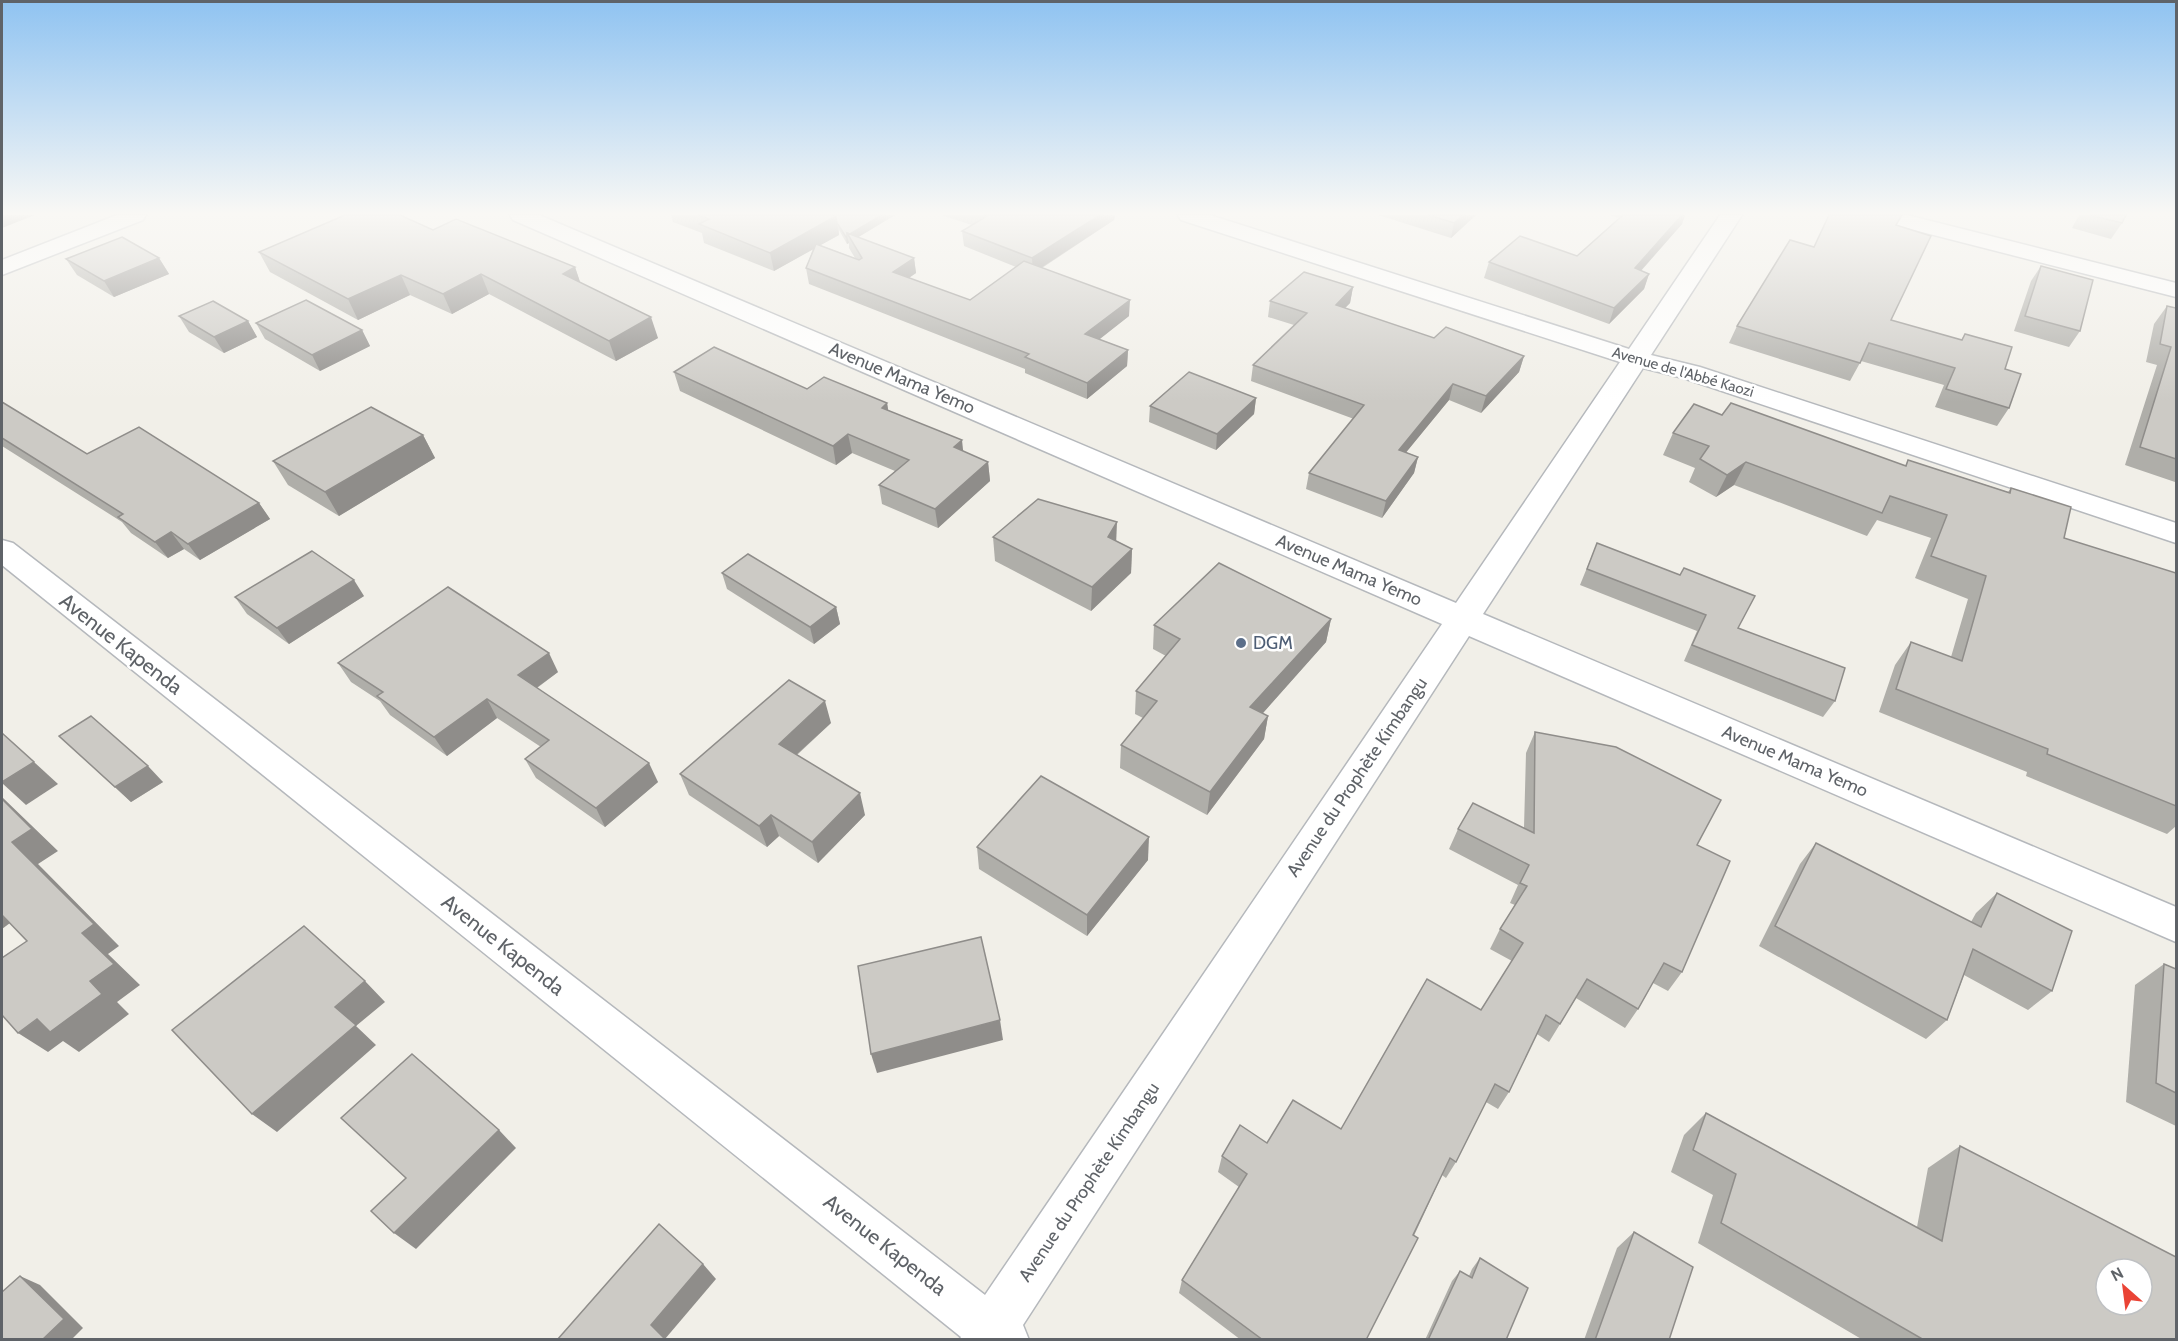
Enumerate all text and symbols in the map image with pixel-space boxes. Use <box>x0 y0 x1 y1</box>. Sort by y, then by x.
street label: Avenue Mama Yemo <box>826 337 978 419</box>
street label: Avenue de l'Abbé Kaozi <box>1610 343 1756 401</box>
street label: Avenue Mama Yemo <box>1273 529 1425 611</box>
street label: Avenue Kapenda <box>55 588 188 699</box>
place label: DGM <box>1253 632 1293 654</box>
marker: DGM <box>1234 636 1248 650</box>
street label: Avenue du Prophète Kimbangu <box>1282 673 1432 881</box>
street label: Avenue Mama Yemo <box>1719 720 1871 802</box>
street label: Avenue Kapenda <box>437 889 570 1000</box>
street label: Avenue du Prophète Kimbangu <box>1014 1078 1164 1286</box>
street label: Avenue Kapenda <box>819 1189 952 1300</box>
north arrow <box>2094 1257 2154 1317</box>
text: N <box>2108 1263 2127 1285</box>

